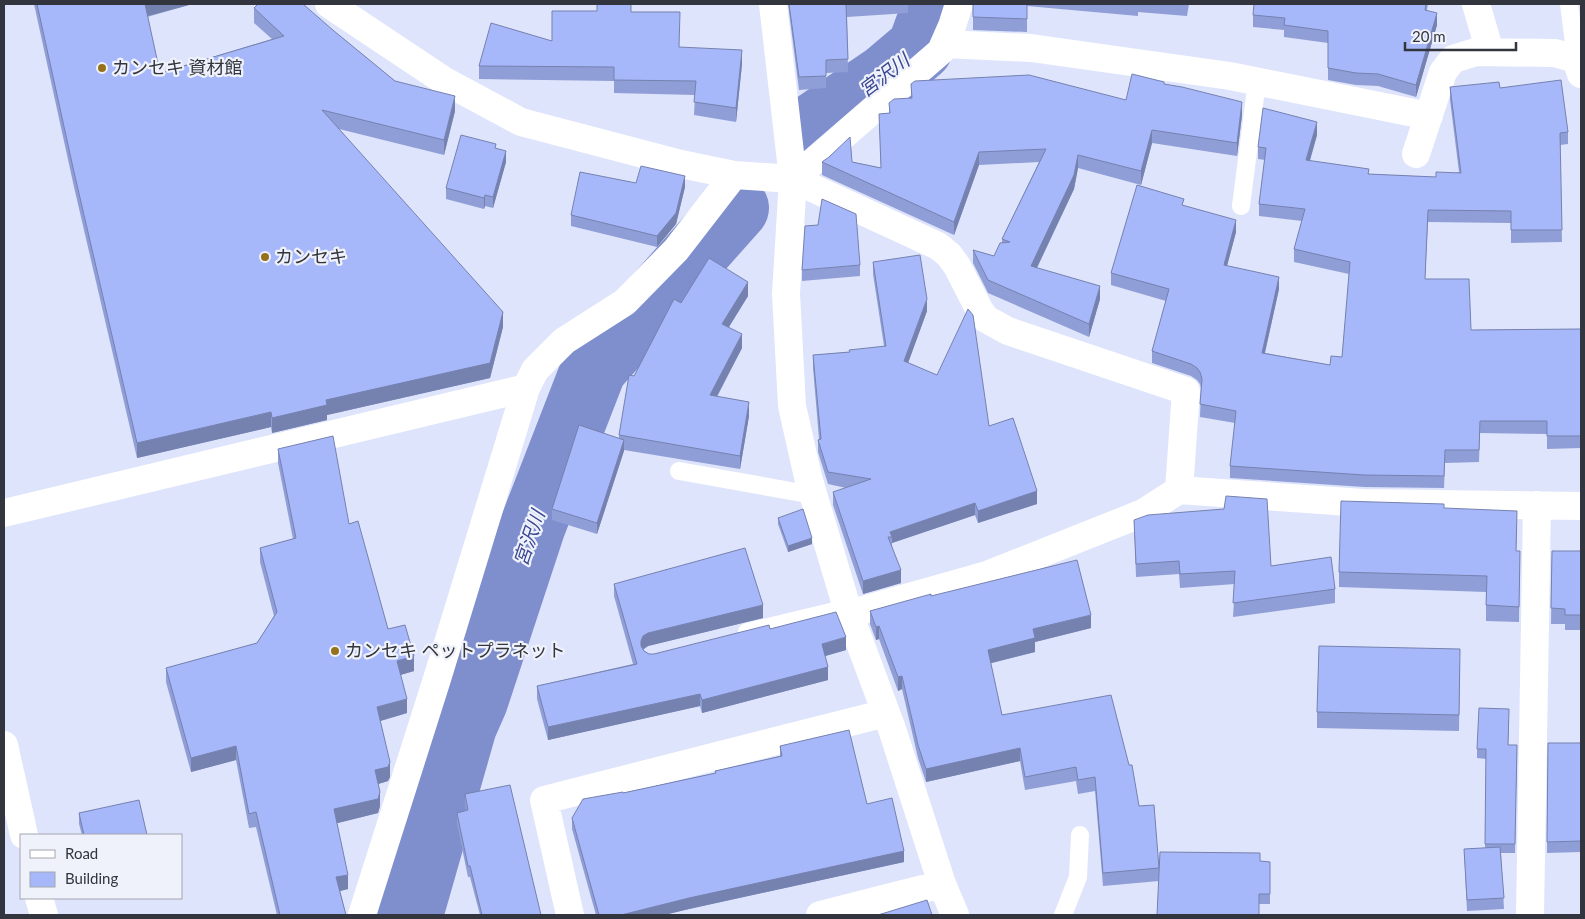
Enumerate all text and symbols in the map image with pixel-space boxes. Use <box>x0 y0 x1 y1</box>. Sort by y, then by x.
scale bar <box>1405 20 1516 52</box>
text: 20 m <box>1412 27 1446 45</box>
water label: 宮沢川 <box>854 47 915 101</box>
place label: カンセキ 資材館 <box>112 56 243 78</box>
marker: カンセキ 資材館 <box>96 62 108 74</box>
place label: カンセキ <box>275 245 347 267</box>
marker: カンセキ <box>259 251 271 263</box>
water label: 宮沢川 <box>508 505 549 569</box>
place label: カンセキ ペットプラネット <box>345 639 566 661</box>
marker: カンセキ ペットプラネット <box>329 645 341 657</box>
legend <box>20 834 182 899</box>
text: Road <box>65 844 98 862</box>
text: Building <box>65 869 118 887</box>

